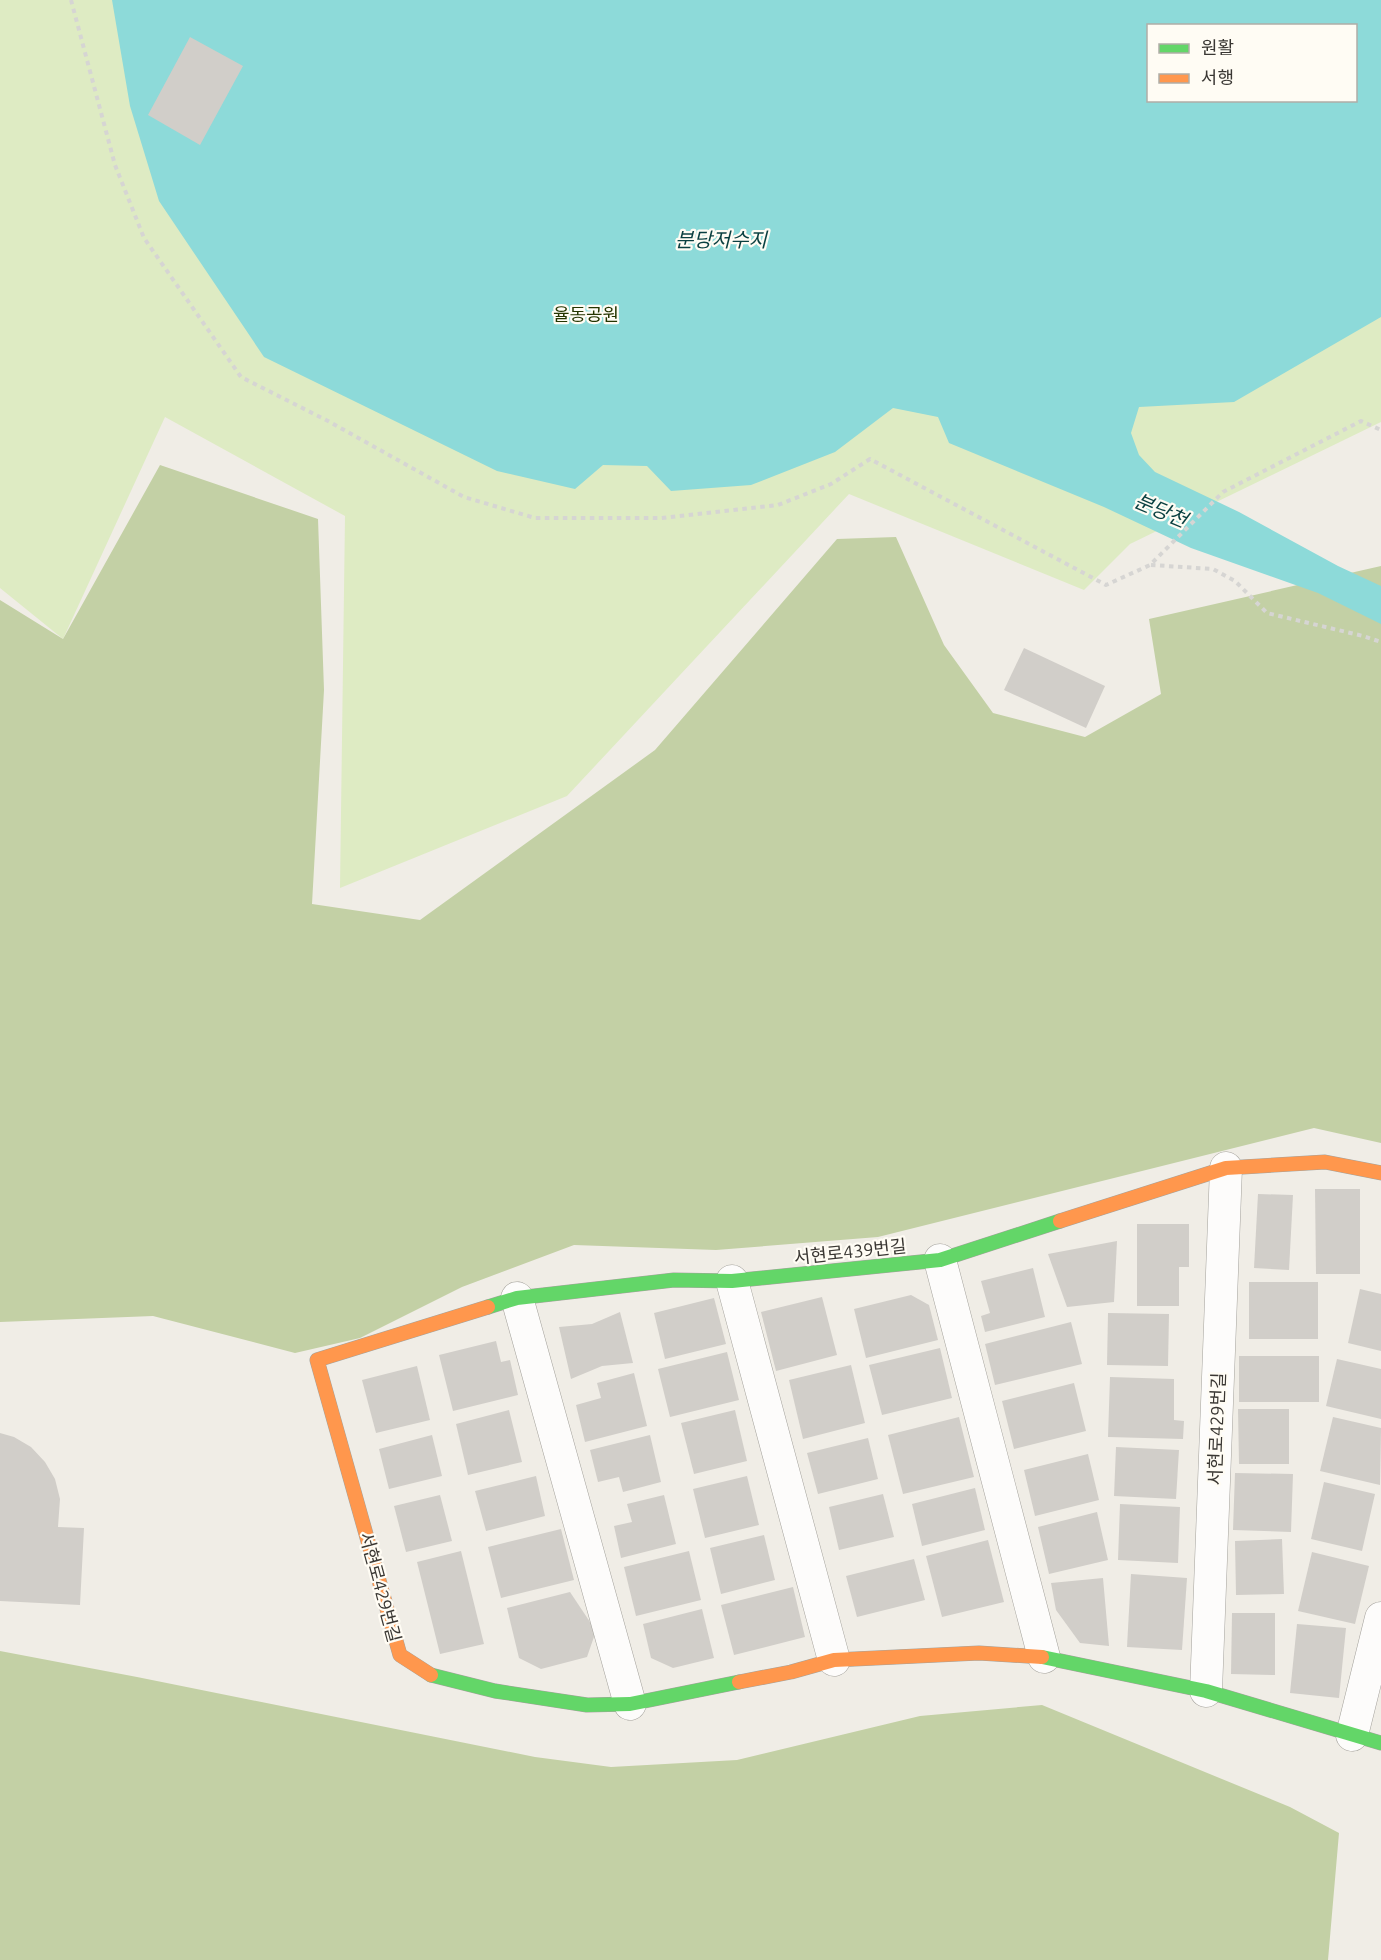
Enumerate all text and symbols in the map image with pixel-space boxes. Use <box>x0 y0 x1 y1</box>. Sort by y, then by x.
legend <box>1147 24 1357 102</box>
text: 원활 <box>1201 37 1234 57</box>
text: 서행 <box>1201 67 1234 87</box>
water label: 분당저수지 <box>675 228 769 251</box>
park label: 율동공원 <box>553 304 619 324</box>
water label: 분당천 <box>1131 489 1193 532</box>
street label: 서현로439번길 <box>793 1235 907 1267</box>
street label: 서현로429번길 <box>1204 1372 1228 1486</box>
street label: 서현로429번길 <box>357 1530 405 1644</box>

